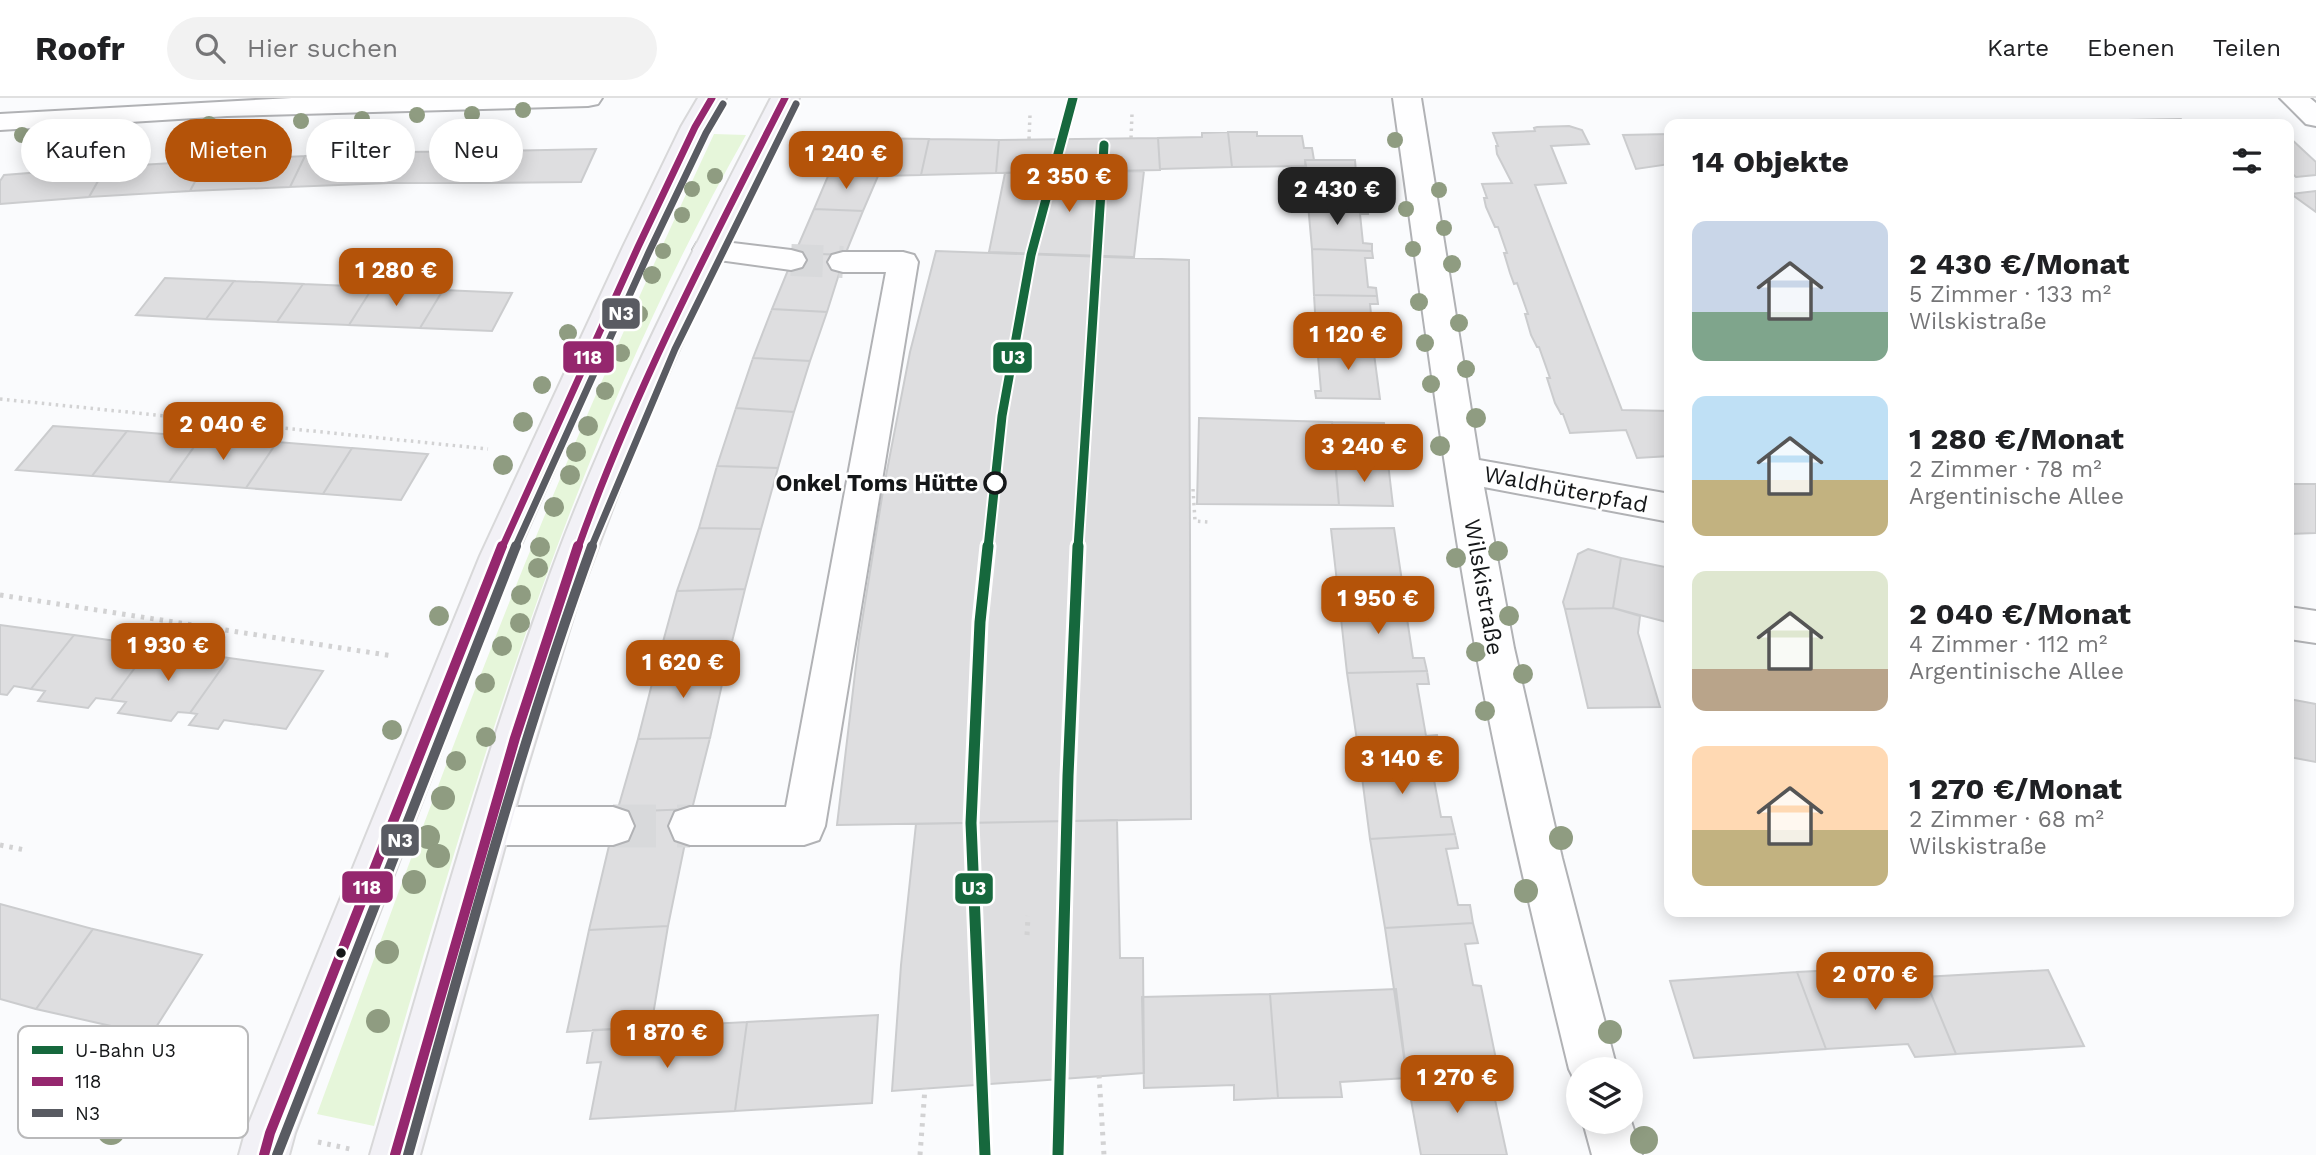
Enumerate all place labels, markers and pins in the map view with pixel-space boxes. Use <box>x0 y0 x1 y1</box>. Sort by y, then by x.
pin: 1 240 € <box>781 132 911 191</box>
pin: 2 350 € <box>1004 155 1134 214</box>
pin: 2 430 € <box>1272 167 1402 227</box>
pin: 1 280 € <box>331 248 461 308</box>
pin: 1 120 € <box>1283 313 1413 372</box>
pin: 2 040 € <box>158 402 288 462</box>
pin: 3 240 € <box>1299 424 1429 484</box>
place label: Onkel Toms Hütte <box>775 470 978 497</box>
marker: Onkel Toms Hütte <box>984 472 1006 494</box>
pin: 1 950 € <box>1313 576 1443 636</box>
pin: 1 930 € <box>103 624 233 683</box>
pin: 1 620 € <box>618 640 748 700</box>
pin: 3 140 € <box>1337 736 1467 796</box>
unlabelled marker <box>334 946 348 960</box>
pin: 2 070 € <box>1810 953 1940 1012</box>
pin: 1 870 € <box>602 1010 732 1070</box>
pin: 1 270 € <box>1392 1056 1522 1115</box>

